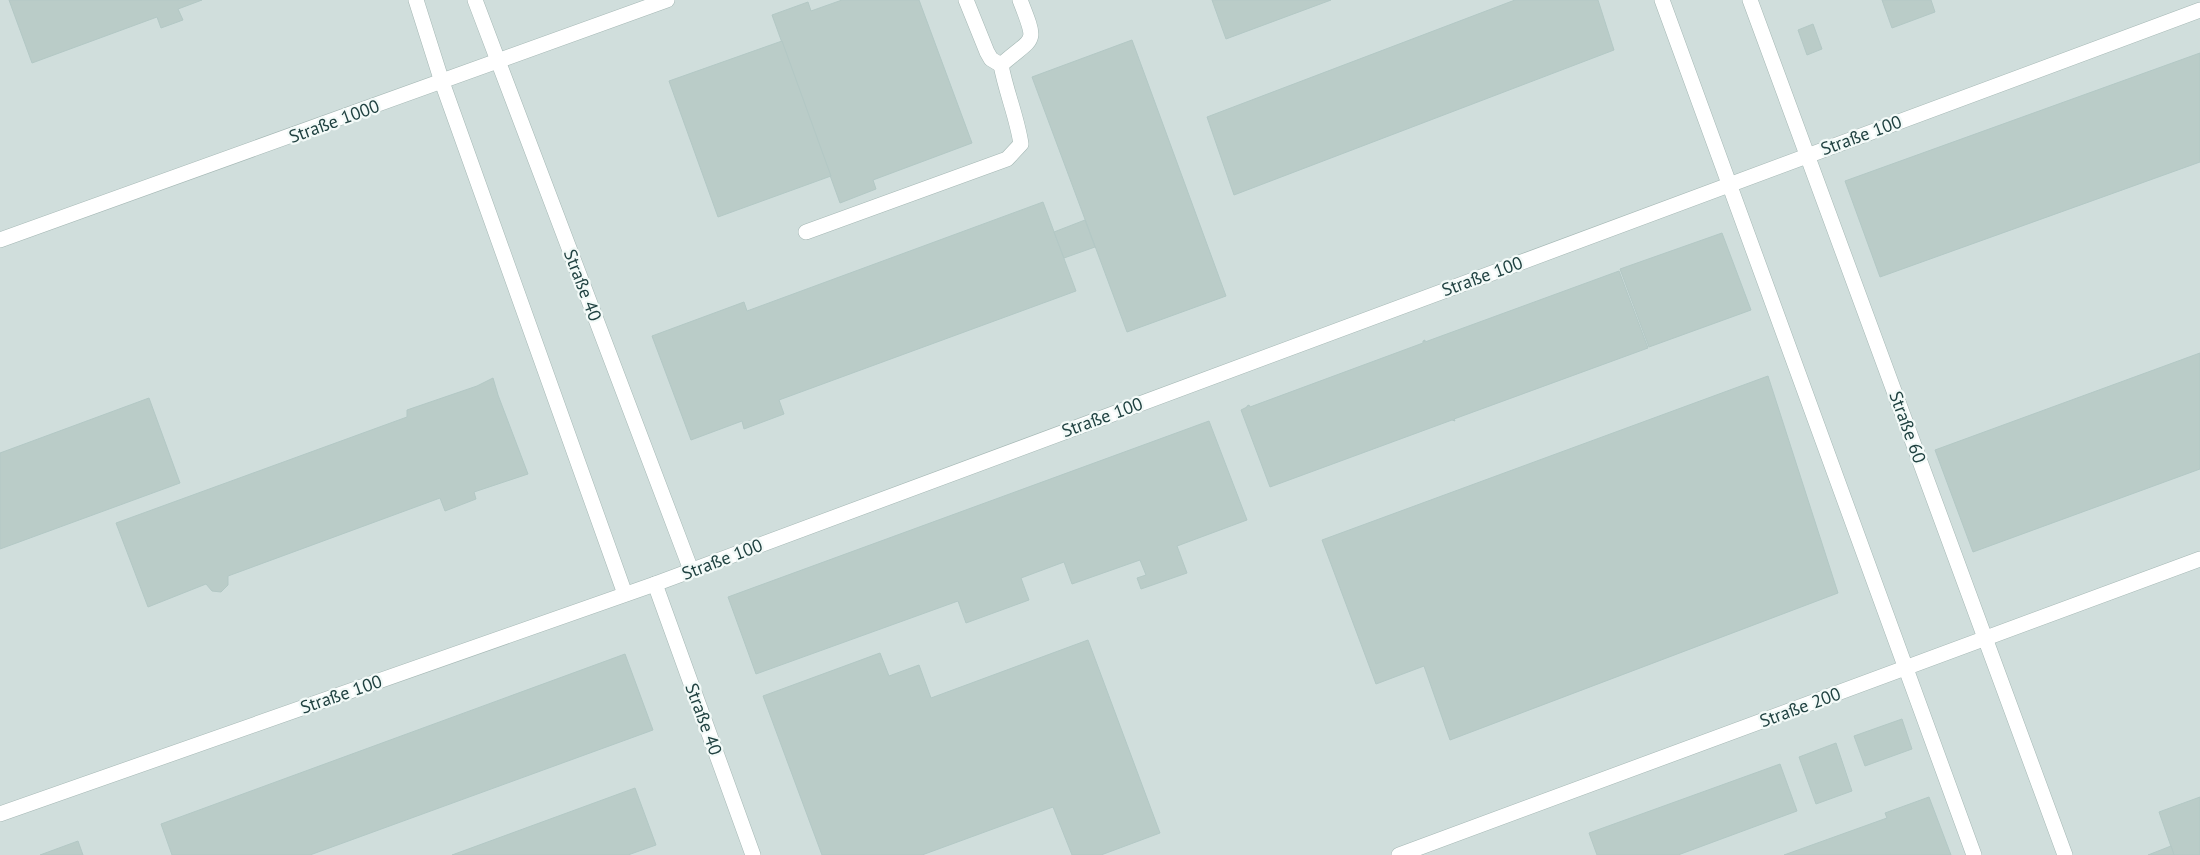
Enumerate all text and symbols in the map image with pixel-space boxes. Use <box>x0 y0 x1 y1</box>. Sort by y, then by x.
street label: Straße 1000 <box>286 94 383 148</box>
street label: Straße 100 <box>1817 110 1905 160</box>
street label: Straße 40 <box>559 246 607 324</box>
street label: Straße 100 <box>1438 251 1526 301</box>
street label: Straße 60 <box>1884 388 1932 466</box>
street label: Straße 100 <box>1058 392 1146 442</box>
street label: Straße 100 <box>678 533 766 585</box>
street label: Straße 100 <box>297 669 385 719</box>
street label: Straße 40 <box>680 680 728 758</box>
street label: Straße 200 <box>1756 682 1844 732</box>

